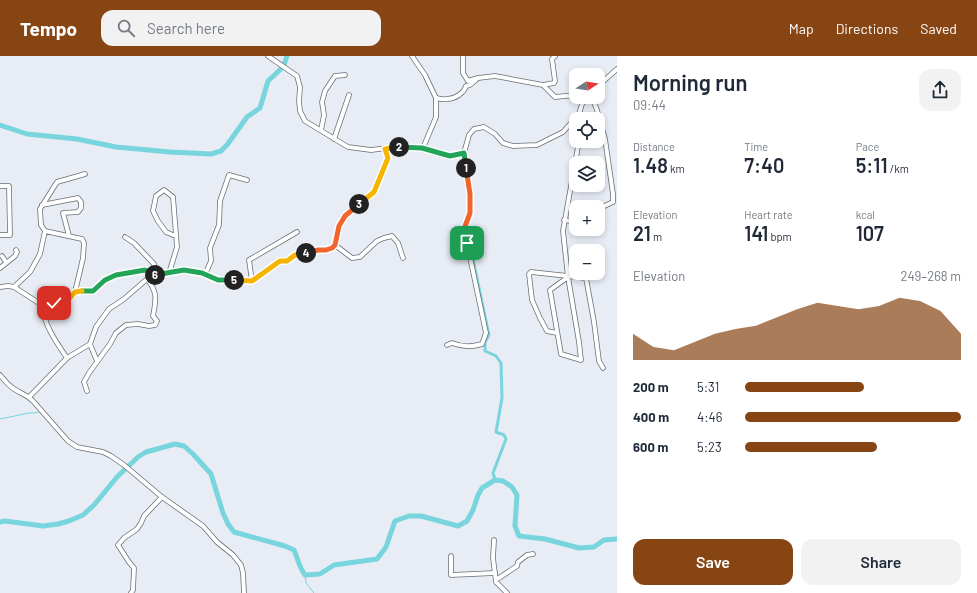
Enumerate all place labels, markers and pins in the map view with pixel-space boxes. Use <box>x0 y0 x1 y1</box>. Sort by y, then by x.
pin: 2 <box>389 137 409 157</box>
pin: 1 <box>456 158 476 178</box>
pin: 3 <box>349 194 369 214</box>
pin <box>450 226 484 260</box>
pin: 4 <box>296 243 316 263</box>
pin: 6 <box>145 265 165 285</box>
pin: 5 <box>224 270 244 290</box>
pin <box>37 286 71 320</box>

